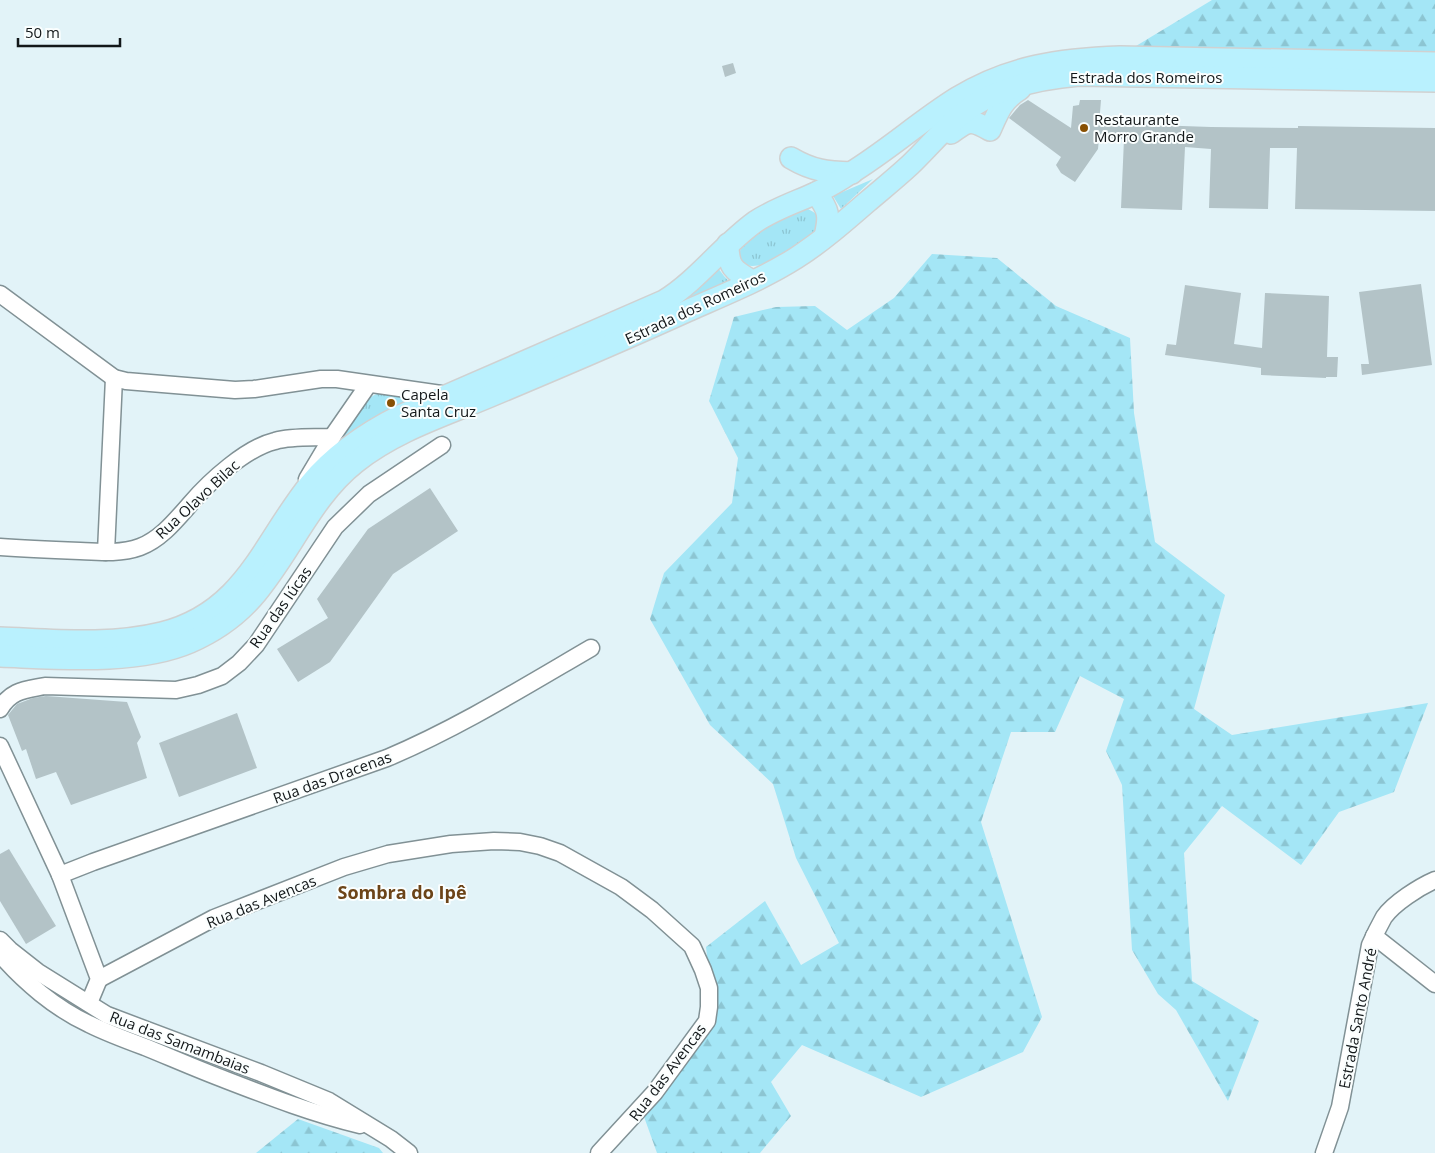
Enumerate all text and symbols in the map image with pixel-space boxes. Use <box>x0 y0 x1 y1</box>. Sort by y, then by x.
scale bar <box>18 15 120 47</box>
text: 50 m <box>25 22 60 42</box>
street label: Estrada dos Romeiros <box>1070 67 1222 87</box>
place label: Restaurante Morro Grande <box>1094 109 1194 146</box>
marker: Restaurante Morro Grande <box>1078 122 1090 134</box>
street label: Estrada dos Romeiros <box>622 266 768 348</box>
place label: Capela Santa Cruz <box>401 384 476 421</box>
marker: Capela Santa Cruz <box>385 397 397 409</box>
street label: Rua Olavo Bilac <box>151 455 243 543</box>
street label: Rua das Iúcas <box>244 562 316 652</box>
street label: Rua das Dracenas <box>270 746 394 808</box>
street label: Rua das Avencas <box>203 870 319 932</box>
district label: Sombra do Ipê <box>337 880 467 904</box>
street label: Estrada Santo André <box>1334 946 1380 1090</box>
street label: Rua das Samambaias <box>107 1006 253 1078</box>
street label: Rua das Avencas <box>624 1019 710 1125</box>

